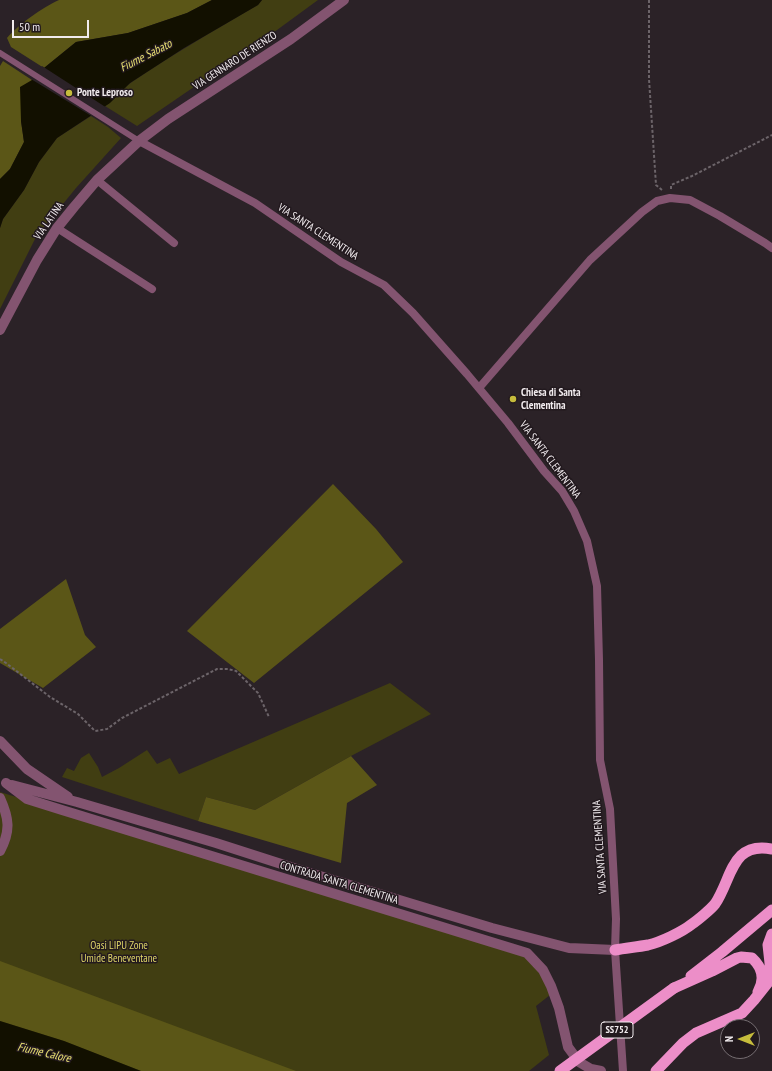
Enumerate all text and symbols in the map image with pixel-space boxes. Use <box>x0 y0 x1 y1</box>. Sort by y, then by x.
scale bar <box>14 12 91 38</box>
text: 50 m <box>19 19 40 34</box>
street label: VIA GENNARO DE RIENZO <box>190 29 280 93</box>
water label: Fiume Sabato <box>118 37 174 75</box>
place label: Ponte Leproso <box>77 86 133 100</box>
marker: Ponte Leproso <box>64 88 74 98</box>
street label: VIA LATINA <box>31 200 67 242</box>
street label: VIA SANTA CLEMENTINA <box>275 201 361 263</box>
place label: Chiesa di Santa Clementina <box>521 386 580 412</box>
marker: Chiesa di Santa Clementina <box>508 394 518 404</box>
street label: VIA SANTA CLEMENTINA <box>517 419 583 501</box>
street label: VIA SANTA CLEMENTINA <box>590 800 610 894</box>
street label: CONTRADA SANTA CLEMENTINA <box>278 859 400 907</box>
park label: Oasi LIPU Zone Umide Beneventane <box>81 939 157 965</box>
north arrow <box>720 1019 760 1059</box>
road number: SS752 <box>601 1022 633 1038</box>
text: N <box>722 1036 736 1042</box>
water label: Fiume Calore <box>16 1040 72 1066</box>

